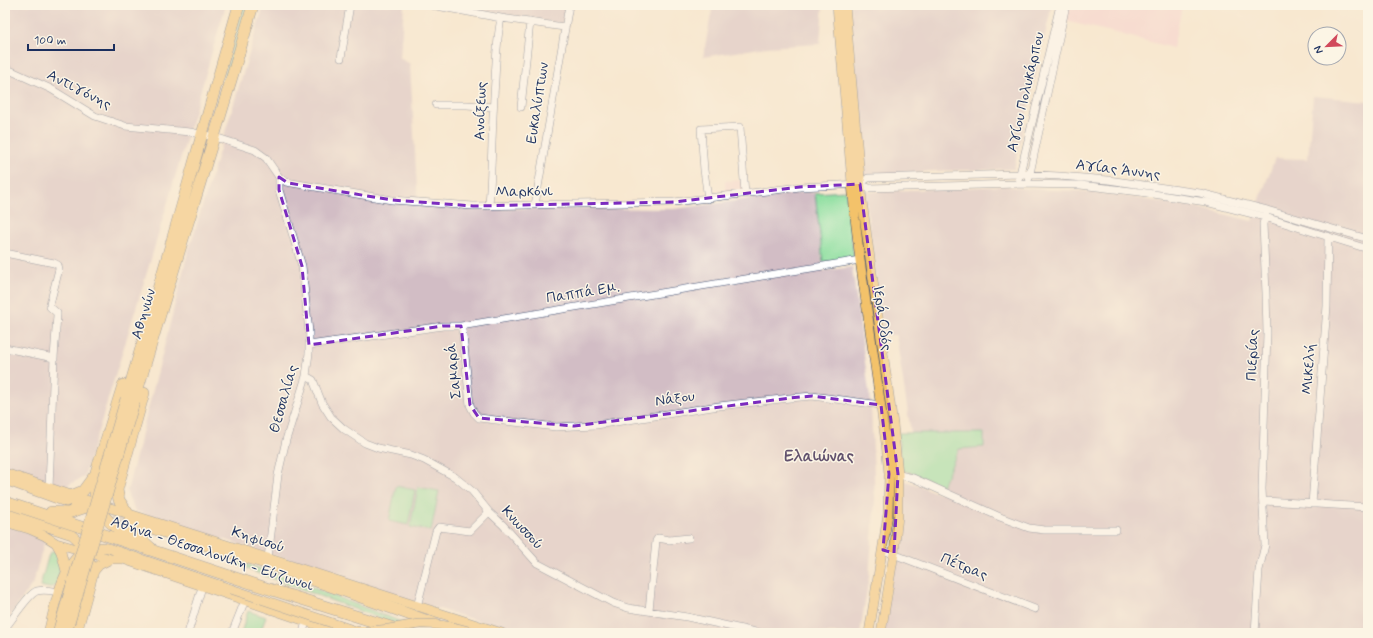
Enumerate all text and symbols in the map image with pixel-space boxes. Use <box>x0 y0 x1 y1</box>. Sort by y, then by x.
scale bar <box>28 26 114 52</box>
north arrow <box>1307 26 1347 66</box>
street label: Αγίου Πολυκάρπου <box>1002 30 1050 154</box>
text: 100 m <box>34 33 66 49</box>
text: N <box>1311 43 1327 56</box>
street label: Ευκαλύπτων <box>522 60 554 145</box>
street label: Αντιγόνης <box>43 65 115 115</box>
street label: Ανοίξεως <box>470 81 492 141</box>
street label: Αγίας Άννης <box>1074 155 1162 185</box>
street label: Μαρκόνι <box>495 181 553 202</box>
street label: Παππά Εμ. <box>545 277 621 309</box>
street label: Ιερά Οδός <box>868 284 897 352</box>
street label: Αθηνών <box>127 286 161 342</box>
street label: Πιερίας <box>1242 328 1264 381</box>
street label: Σαμαρά <box>441 342 467 400</box>
street label: Μικελή <box>1297 343 1321 395</box>
street label: Θεσσαλίας <box>265 362 303 435</box>
street label: Νάξου <box>654 386 696 412</box>
district label: Ελαιώνας <box>784 446 854 467</box>
street label: Κνωσσού <box>497 502 547 554</box>
street label: Αθήνα - Θεσσαλονίκη - Εύζωνοι <box>108 512 316 596</box>
street label: Κηφισού <box>229 522 287 558</box>
street label: Πέτρας <box>938 549 991 586</box>

